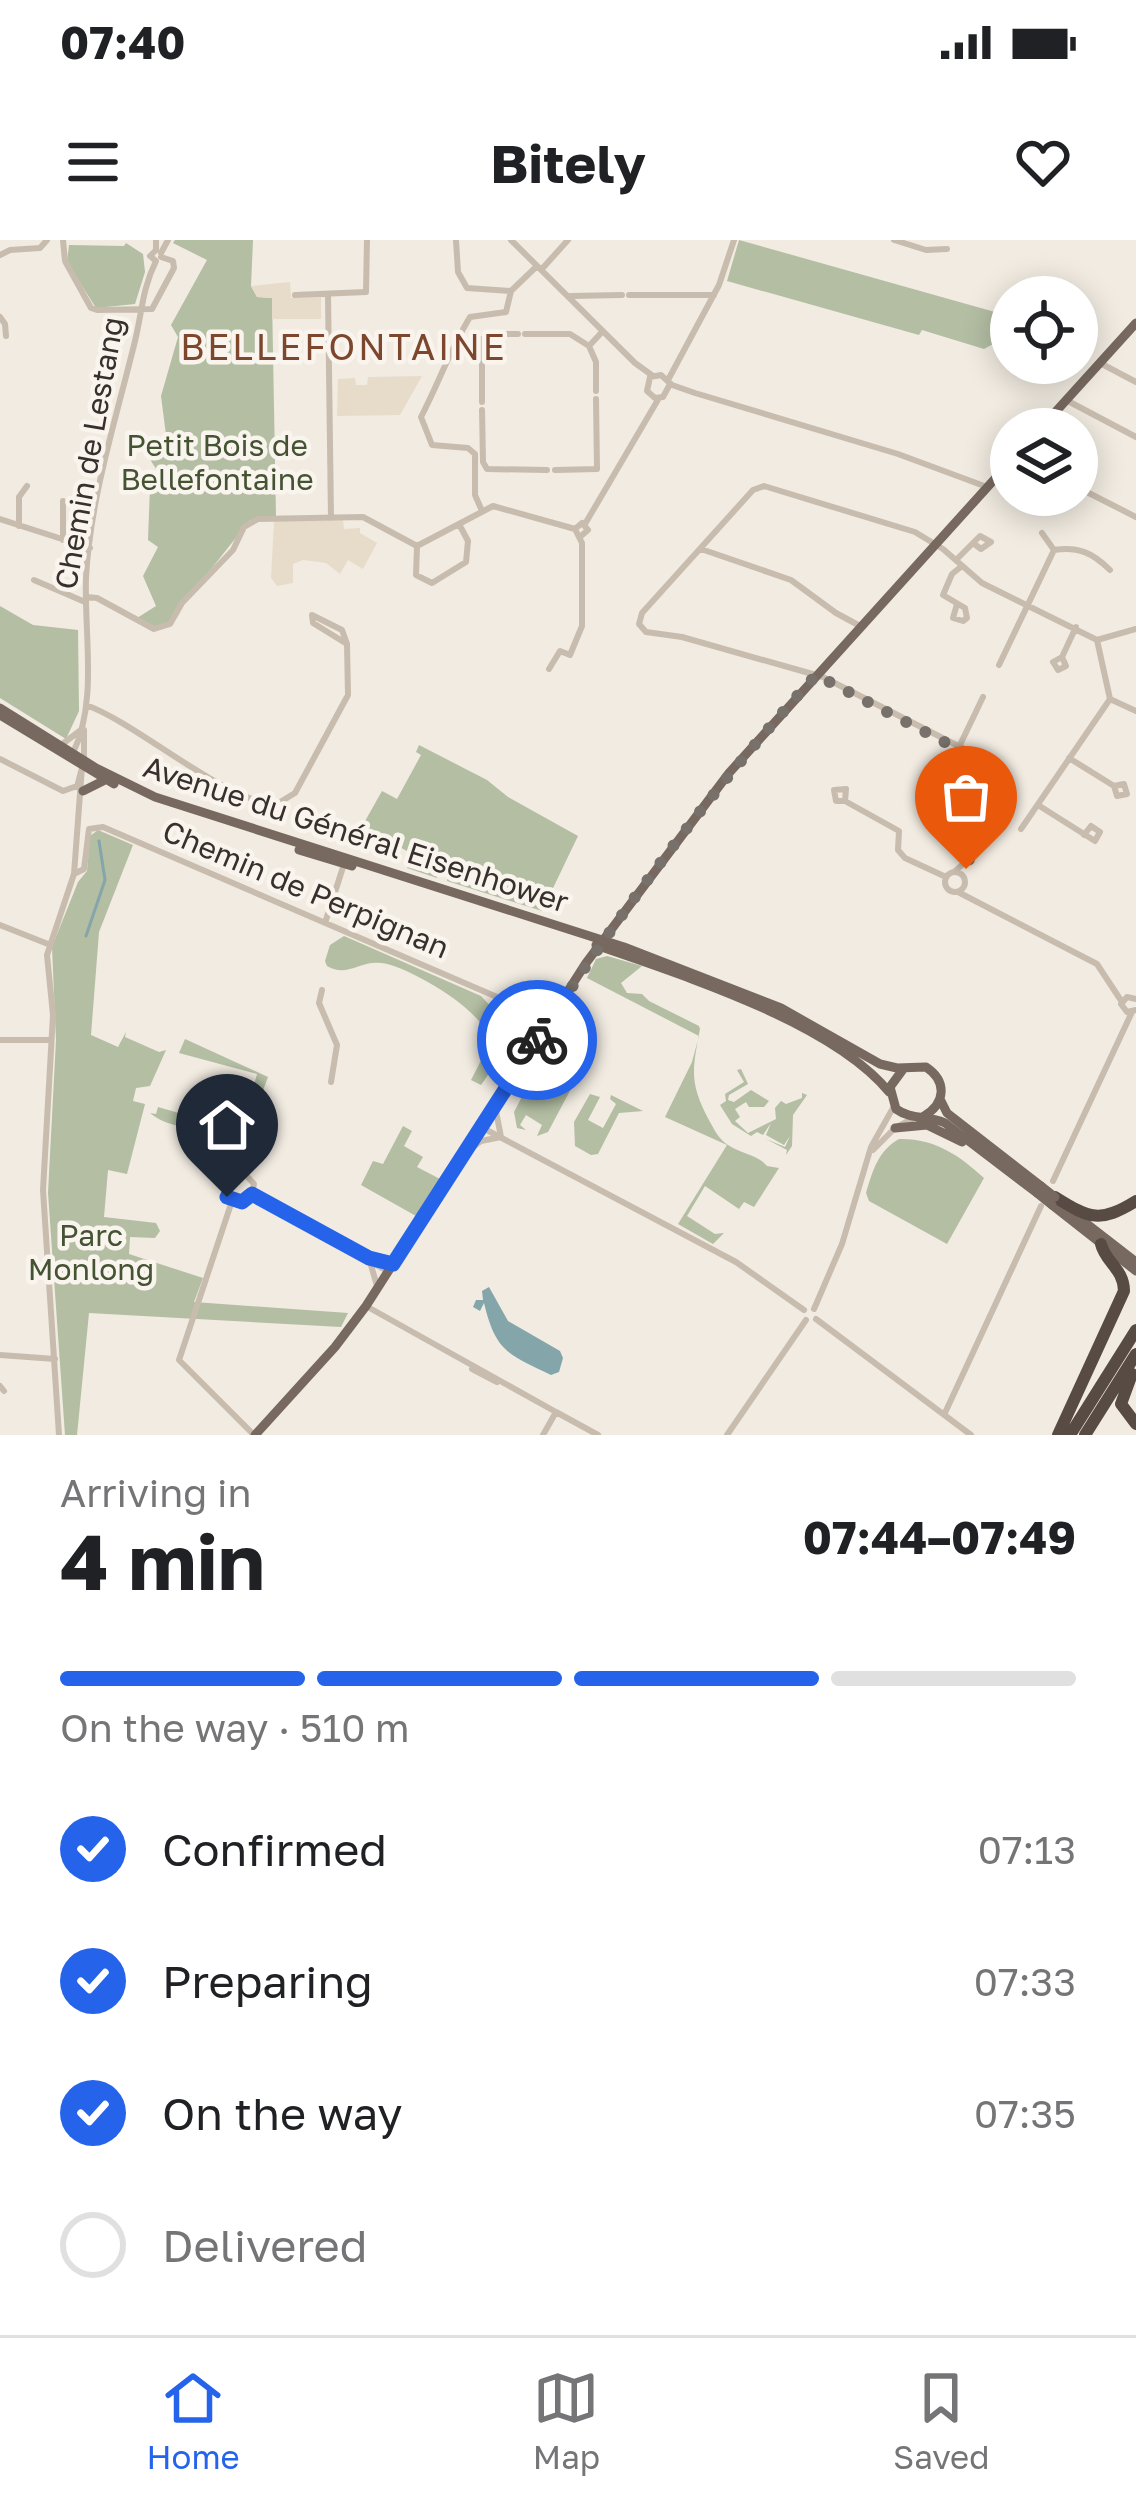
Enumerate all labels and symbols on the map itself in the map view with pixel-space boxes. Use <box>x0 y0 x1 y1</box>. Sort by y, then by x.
street label: Chemin de Lestang <box>47 314 131 592</box>
district label: BELLEFONTAINE <box>180 325 508 368</box>
park label: Petit Bois de Bellefontaine <box>120 427 314 497</box>
pin <box>915 746 1017 869</box>
street label: Avenue du Général Eisenhower <box>139 748 573 920</box>
street label: Chemin de Perpignan <box>157 812 455 966</box>
courier <box>477 980 597 1100</box>
pin <box>176 1074 278 1197</box>
park label: Parc Monlong <box>28 1217 154 1287</box>

